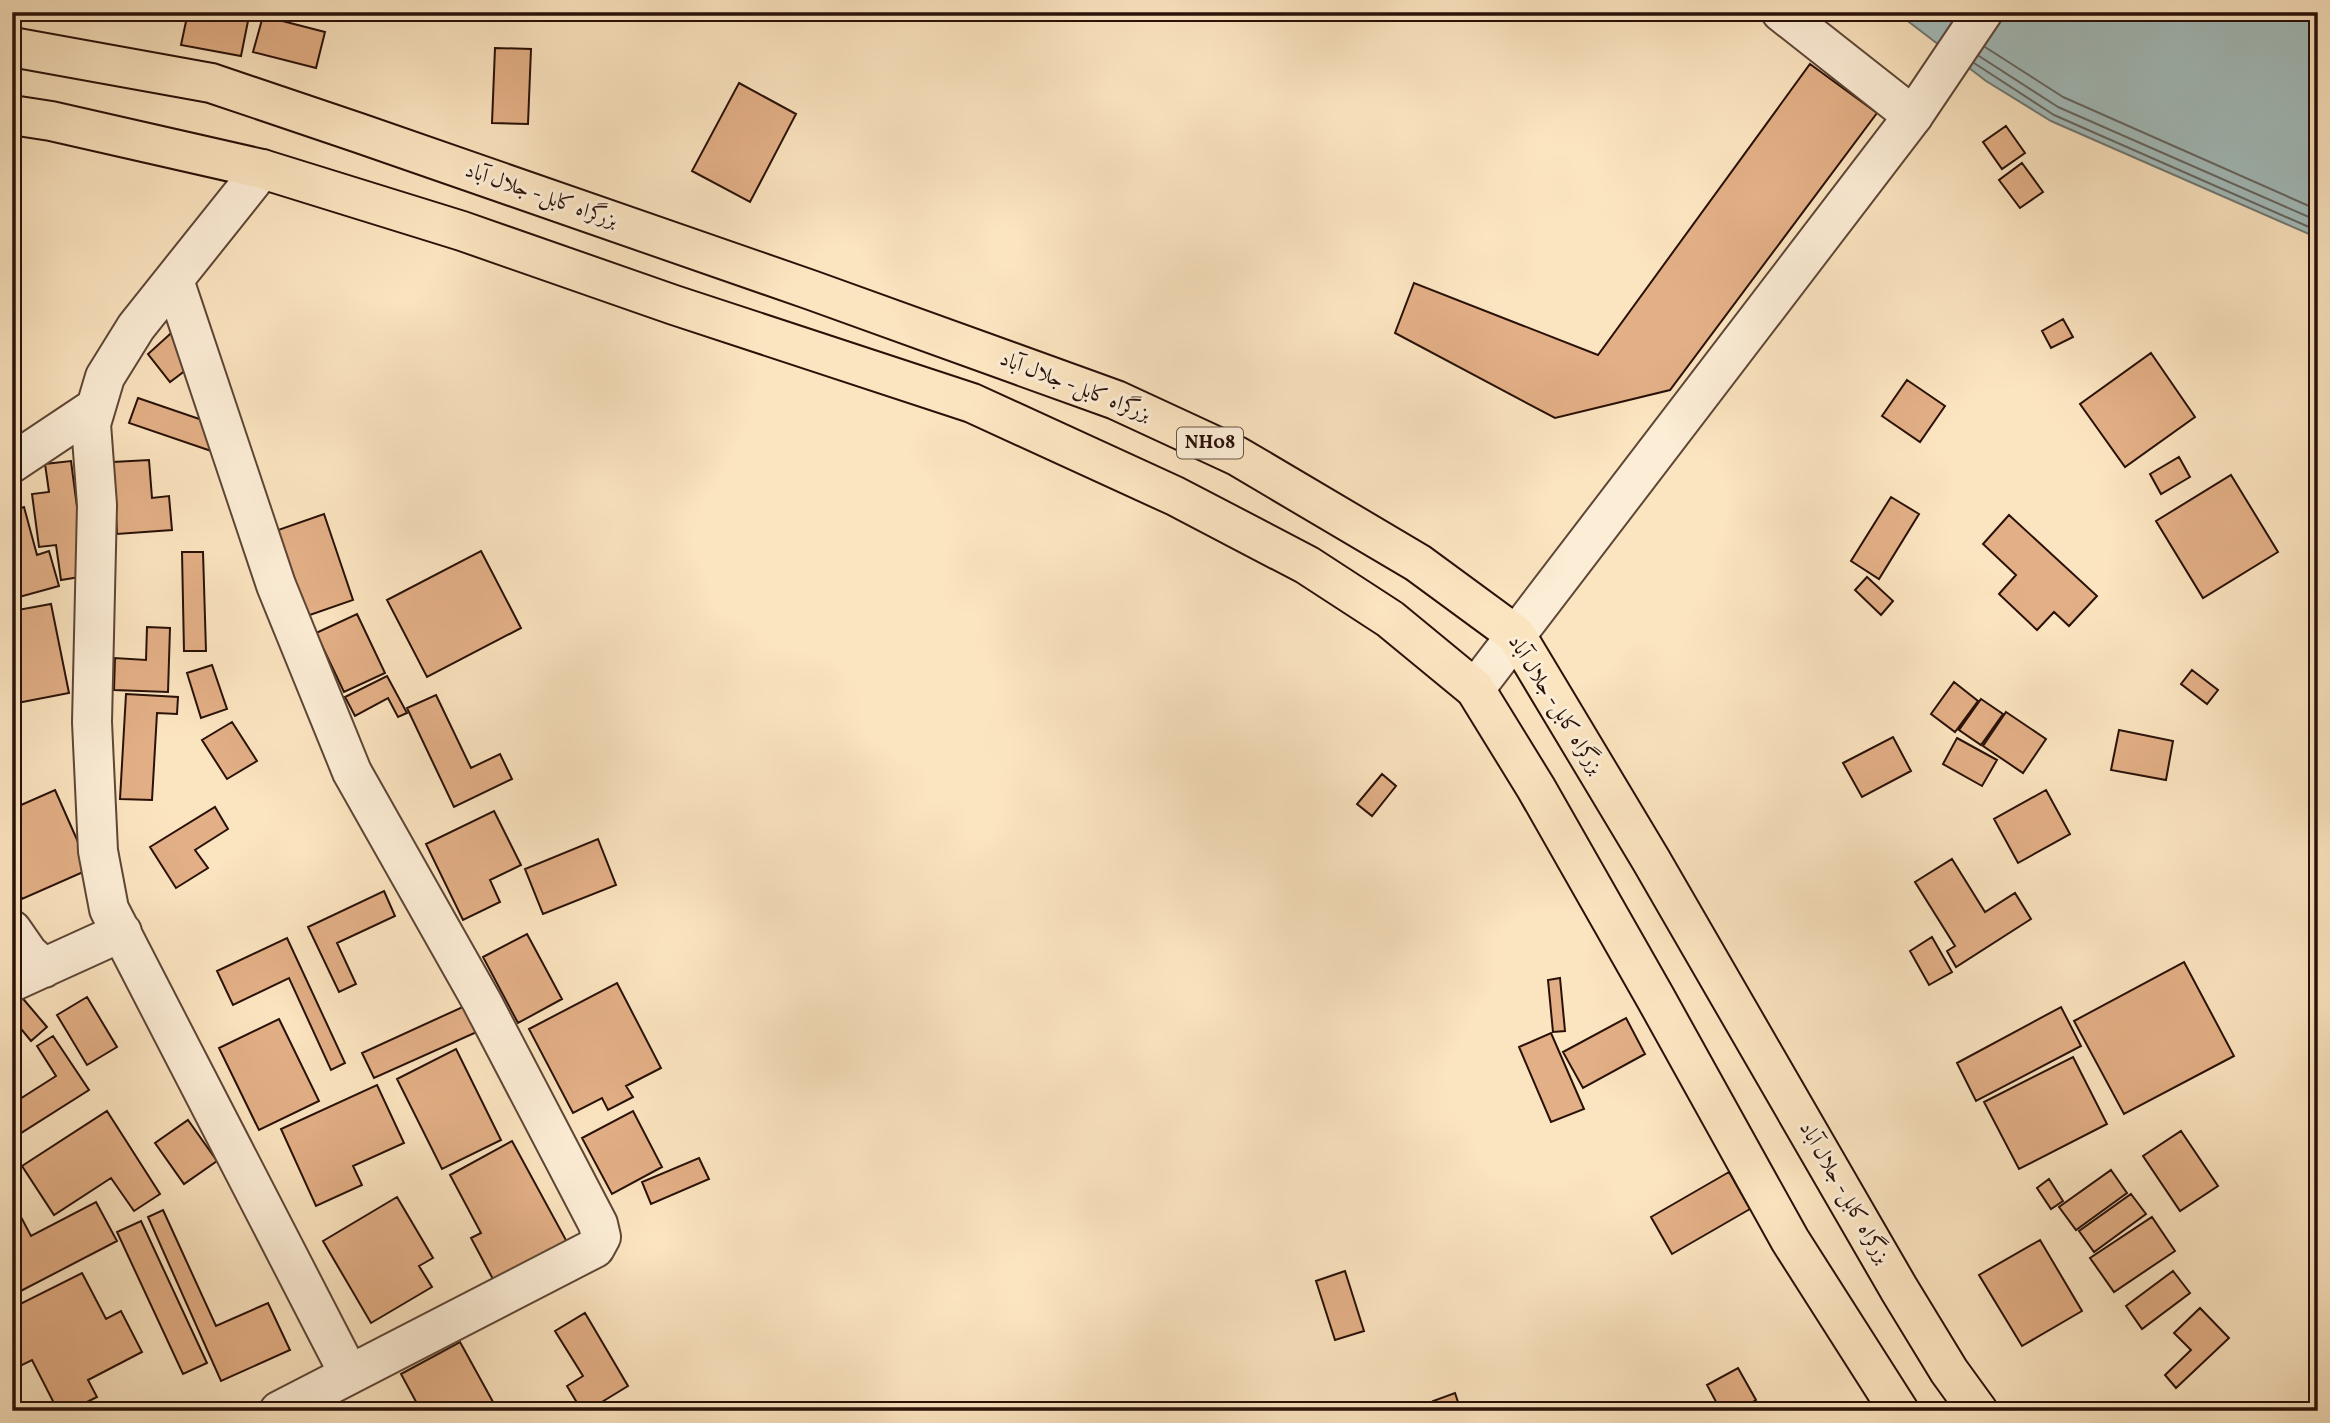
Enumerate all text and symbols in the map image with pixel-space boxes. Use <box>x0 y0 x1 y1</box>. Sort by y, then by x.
street label: بزرگراه کابل- جلال آباد <box>461 155 622 236</box>
street label: بزرگراه کابل- جلال آباد <box>995 344 1155 429</box>
road number: NH08 <box>1177 428 1243 458</box>
street label: بزرگراه کابل- جلال آباد <box>1500 629 1611 781</box>
street label: بزرگراه کابل- جلال آباد <box>1792 1116 1897 1270</box>

